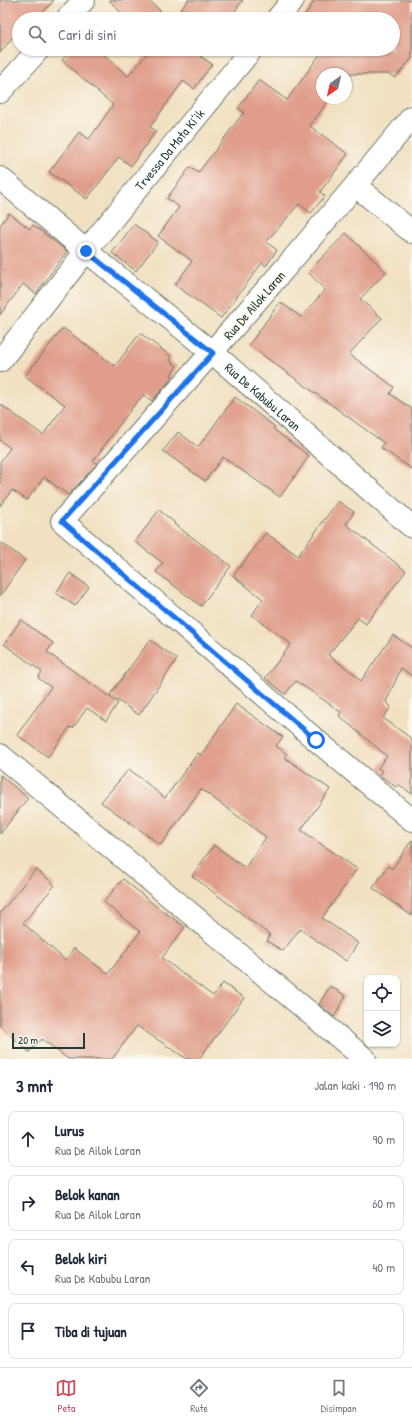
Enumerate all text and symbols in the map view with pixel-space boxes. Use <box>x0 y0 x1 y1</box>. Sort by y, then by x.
search box <box>12 12 400 56</box>
icon: search <box>26 23 48 45</box>
text: Cari di sini <box>58 24 117 45</box>
north arrow <box>316 68 352 104</box>
street label: Trvessa Da Mota Ki’ik <box>131 105 209 194</box>
route end <box>77 242 95 260</box>
street label: Rua De Ailok Laran <box>219 267 289 343</box>
street label: Rua De Kabubu Laran <box>221 358 305 435</box>
route start <box>307 731 325 749</box>
map controls <box>364 975 400 1047</box>
button: locate <box>364 975 400 1011</box>
button: layers <box>364 1011 400 1047</box>
scale bar <box>12 1031 85 1050</box>
text: 20 m <box>18 1033 38 1047</box>
text: 3 mnt <box>16 1074 53 1097</box>
text: Jalan kaki · 190 m <box>314 1076 396 1094</box>
text: Lurus <box>55 1120 84 1141</box>
icon: ahead <box>17 1128 39 1150</box>
text: 90 m <box>373 1130 395 1148</box>
text: Rua De Ailok Laran <box>55 1141 141 1159</box>
text: Belok kanan <box>55 1184 120 1205</box>
icon: right <box>17 1192 39 1214</box>
text: 60 m <box>372 1194 395 1212</box>
text: Rua De Ailok Laran <box>55 1205 141 1223</box>
text: Belok kiri <box>55 1248 107 1269</box>
icon: left <box>17 1256 39 1278</box>
text: 40 m <box>372 1258 395 1276</box>
text: Rua De Kabubu Laran <box>55 1269 150 1287</box>
icon: arrive <box>17 1320 39 1342</box>
text: Tiba di tujuan <box>55 1321 127 1342</box>
tab: Peta <box>55 1377 77 1415</box>
tab: Rute <box>188 1377 210 1415</box>
tab: Disimpan <box>321 1377 357 1415</box>

